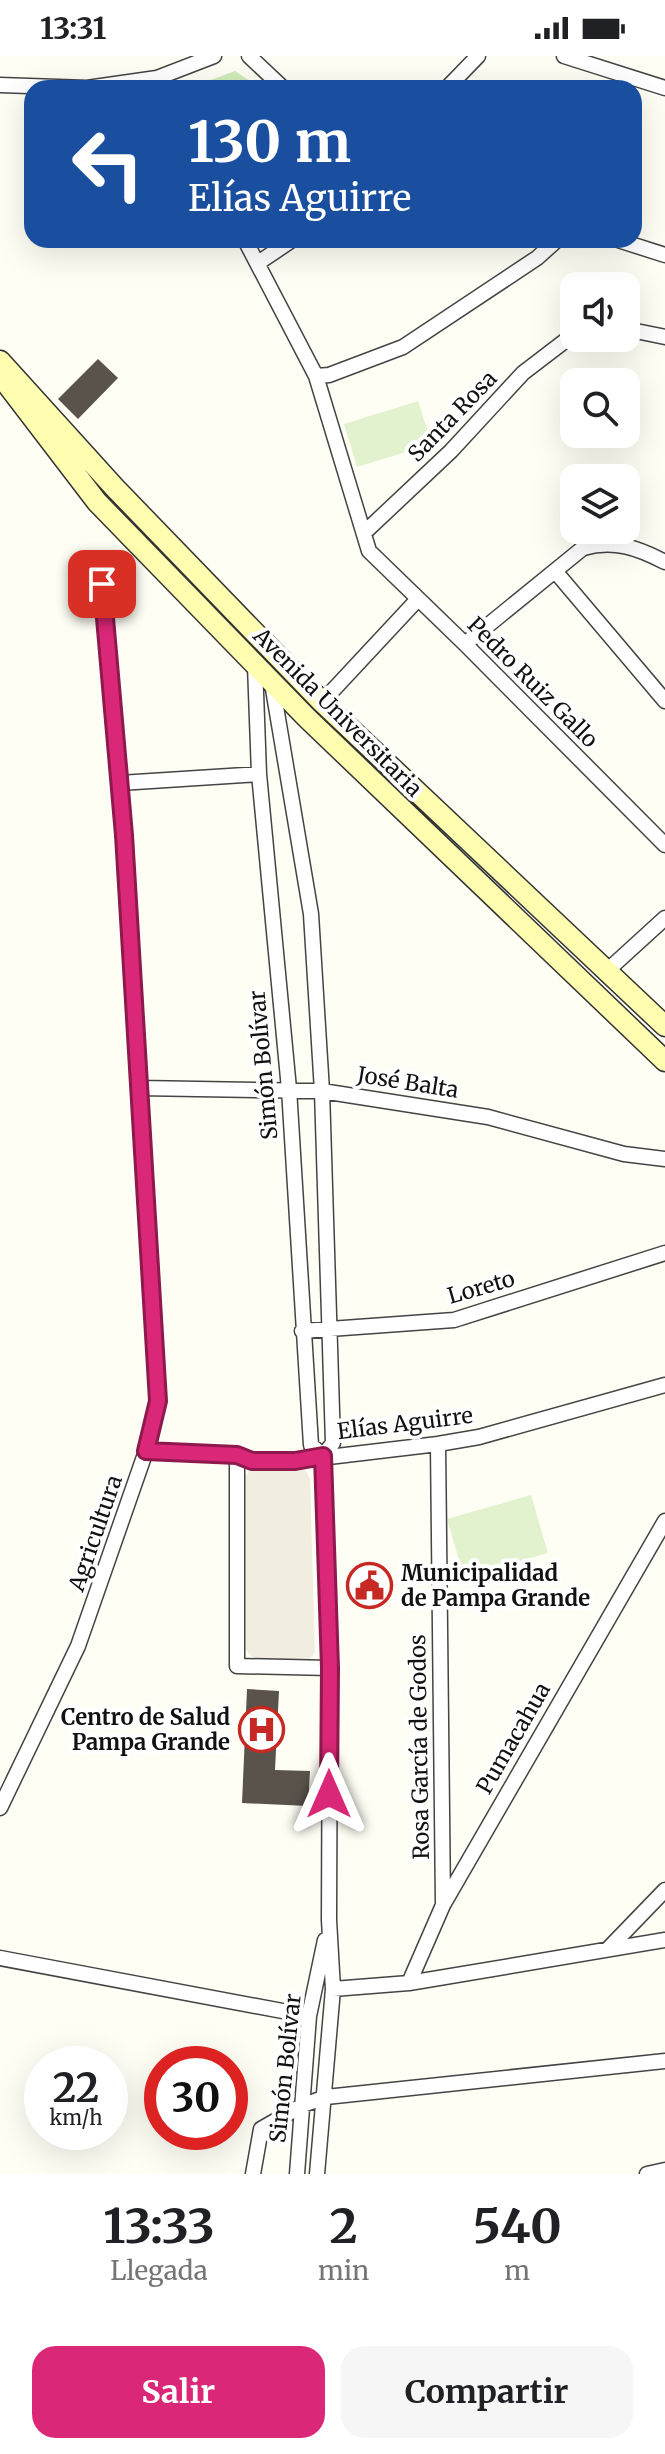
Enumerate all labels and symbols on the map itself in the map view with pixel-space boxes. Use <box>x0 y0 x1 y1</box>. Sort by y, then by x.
street label: Santa Rosa <box>402 364 503 468</box>
pin <box>68 550 136 618</box>
street label: Pedro Ruiz Gallo <box>462 611 604 753</box>
street label: Avenida Universitaria <box>247 621 428 802</box>
street label: Simón Bolívar <box>243 989 283 1141</box>
street label: José Balta <box>354 1060 461 1104</box>
street label: Loreto <box>444 1264 518 1310</box>
street label: Elías Aguirre <box>336 1401 474 1445</box>
street label: Agricultura <box>62 1471 128 1596</box>
place label: Municipalidad de Pampa Grande <box>401 1559 590 1612</box>
public building icon: Municipalidad de Pampa Grande <box>346 1562 394 1610</box>
street label: Rosa García de Godos <box>403 1634 435 1860</box>
street label: Pumacahua <box>470 1677 556 1799</box>
place label: Centro de Salud Pampa Grande <box>61 1703 230 1756</box>
hospital icon: Centro de Salud Pampa Grande <box>237 1706 285 1754</box>
position arrow <box>287 1752 371 1836</box>
street label: Simón Bolívar <box>263 1992 307 2144</box>
speed limit sign: 30 <box>144 2046 248 2150</box>

